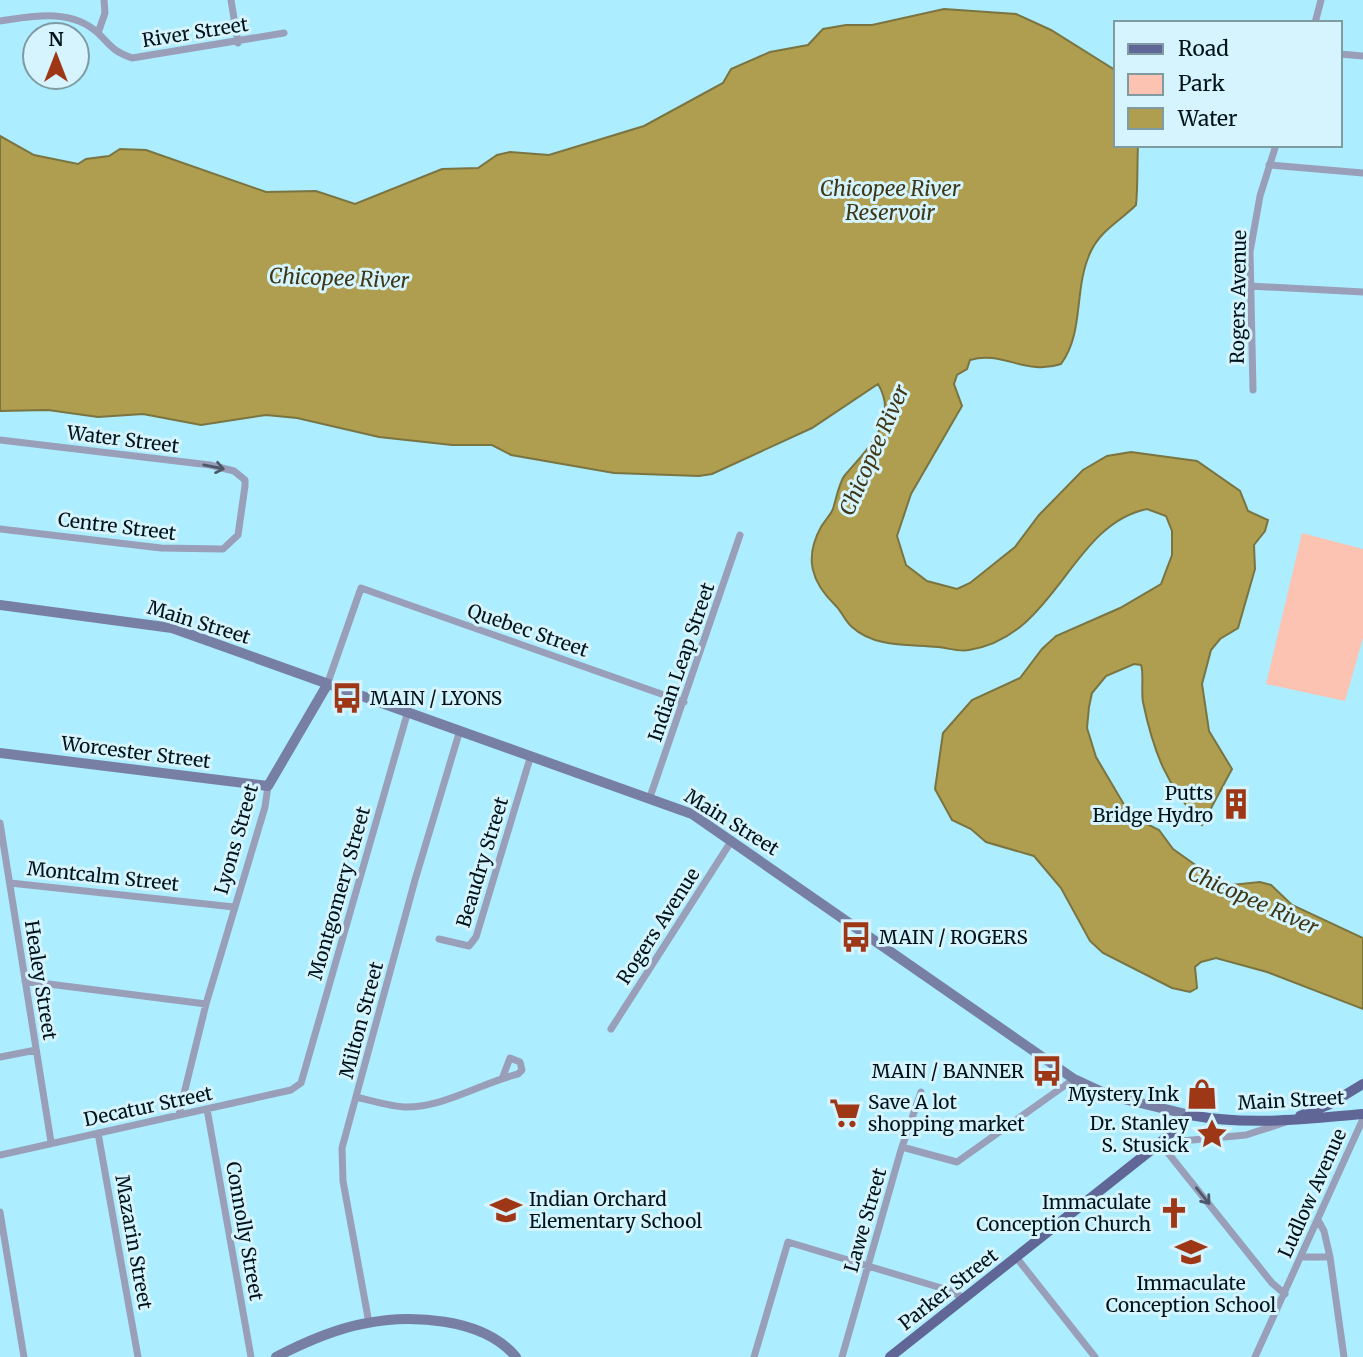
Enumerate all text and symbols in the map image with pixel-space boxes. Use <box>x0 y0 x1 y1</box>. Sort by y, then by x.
street label: River Street <box>140 12 250 52</box>
north arrow <box>21 21 91 91</box>
legend <box>1114 21 1342 147</box>
text: N <box>48 27 64 51</box>
text: Road <box>1178 35 1229 62</box>
text: Park <box>1178 70 1225 97</box>
text: Water <box>1177 105 1237 132</box>
water label: Chicopee River Reservoir <box>820 175 961 226</box>
street label: Rogers Avenue <box>1225 230 1251 364</box>
water label: Chicopee River <box>268 262 410 294</box>
water label: Chicopee River <box>833 380 915 520</box>
street label: Water Street <box>65 420 181 458</box>
one-way arrow <box>202 460 225 474</box>
street label: Centre Street <box>57 507 178 545</box>
street label: Indian Leap Street <box>643 579 720 745</box>
street label: Main Street <box>144 595 254 649</box>
street label: Quebec Street <box>464 598 592 662</box>
bus stop icon: MAIN / LYONS <box>330 681 364 715</box>
place label: MAIN / LYONS <box>370 686 502 710</box>
street label: Worcester Street <box>59 731 213 773</box>
street label: Lyons Street <box>209 781 263 897</box>
place label: Putts Bridge Hydro <box>1092 781 1213 827</box>
street label: Main Street <box>680 784 784 861</box>
building icon: Putts Bridge Hydro <box>1219 787 1253 821</box>
street label: Beaudry Street <box>451 793 513 930</box>
street label: Montgomery Street <box>303 803 375 982</box>
street label: Montcalm Street <box>26 856 181 896</box>
water label: Chicopee River <box>1183 859 1323 941</box>
street label: Rogers Avenue <box>611 863 705 989</box>
street label: Healey Street <box>20 918 62 1042</box>
bus stop icon: MAIN / ROGERS <box>839 920 873 954</box>
place label: MAIN / ROGERS <box>879 925 1028 949</box>
street label: Milton Street <box>334 958 388 1081</box>
bus stop icon: MAIN / BANNER <box>1030 1054 1064 1088</box>
place label: MAIN / BANNER <box>872 1059 1025 1083</box>
shop icon: Mystery Ink <box>1185 1077 1219 1111</box>
street label: Decatur Street <box>81 1081 215 1131</box>
place label: Mystery Ink <box>1068 1082 1179 1106</box>
street label: Main Street <box>1237 1085 1345 1115</box>
place label: Save A lot shopping market <box>868 1090 1025 1136</box>
supermarket icon: Save A lot shopping market <box>828 1096 862 1130</box>
place label: Dr. Stanley S. Stusick <box>1090 1111 1189 1157</box>
place icon: Dr. Stanley S. Stusick <box>1195 1117 1229 1151</box>
street label: Ludlow Avenue <box>1273 1125 1351 1261</box>
street label: Connolly Street <box>221 1160 269 1303</box>
street label: Lawe Street <box>839 1165 891 1275</box>
street label: Mazarin Street <box>110 1173 158 1312</box>
place label: Indian Orchard Elementary School <box>529 1187 702 1233</box>
one-way arrow <box>1196 1187 1211 1205</box>
place label: Immaculate Conception Church <box>976 1190 1151 1236</box>
school or university icon: Indian Orchard Elementary School <box>489 1193 523 1227</box>
church icon: Immaculate Conception Church <box>1157 1196 1191 1230</box>
school or university icon: Immaculate Conception School <box>1174 1235 1208 1269</box>
street label: Parker Street <box>894 1243 1003 1335</box>
place label: Immaculate Conception School <box>1106 1271 1276 1317</box>

